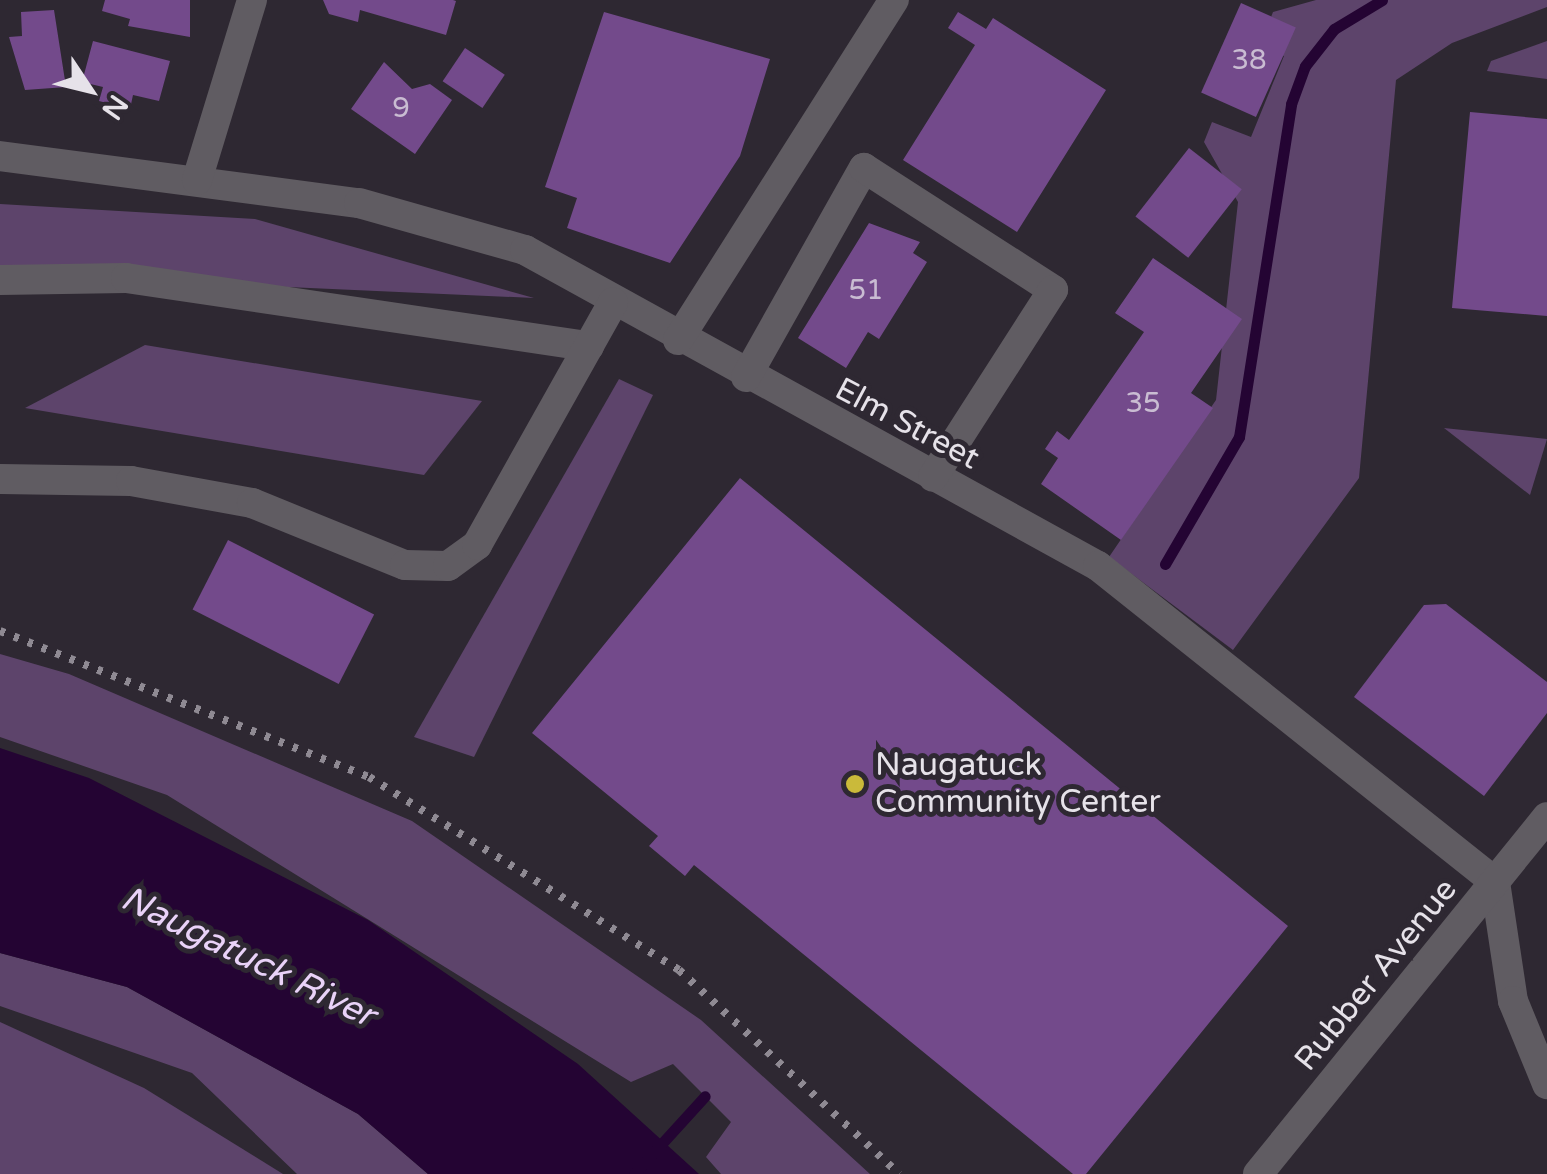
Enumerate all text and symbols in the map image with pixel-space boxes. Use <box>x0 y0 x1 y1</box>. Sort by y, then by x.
north arrow <box>40 40 140 140</box>
house number: 38 <box>1231 43 1267 77</box>
text: N <box>94 88 135 126</box>
house number: 9 <box>392 91 410 125</box>
house number: 51 <box>848 273 884 307</box>
street label: Elm Street <box>828 370 986 478</box>
house number: 35 <box>1125 386 1161 420</box>
place label: Naugatuck Community Center <box>875 747 1161 822</box>
marker: Naugatuck Community Center <box>844 773 866 795</box>
street label: Rubber Avenue <box>1287 871 1465 1079</box>
water label: Naugatuck River <box>114 877 382 1037</box>

